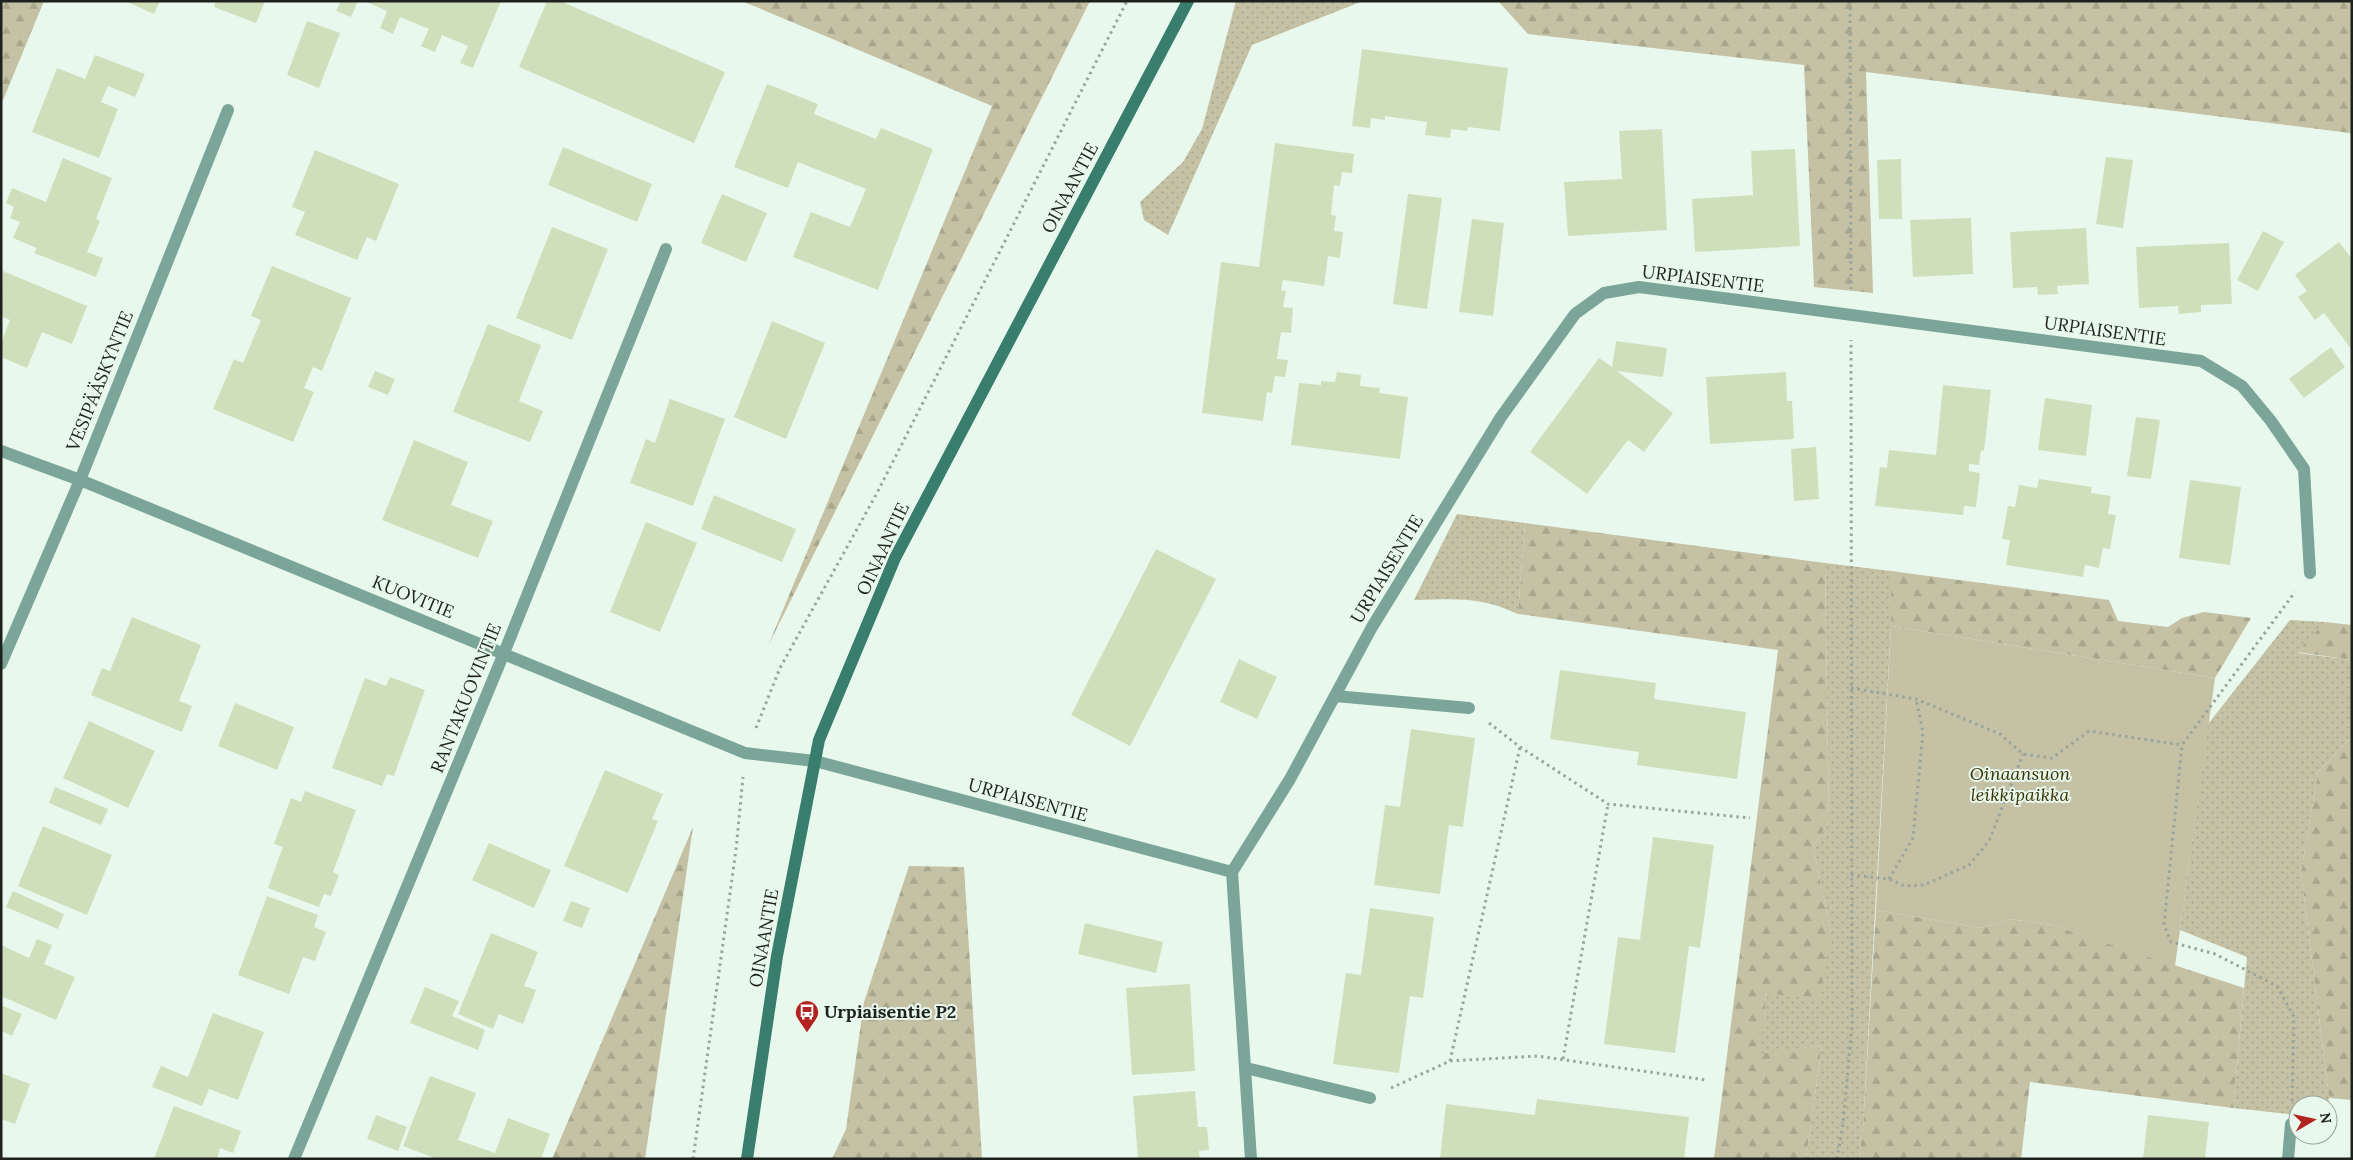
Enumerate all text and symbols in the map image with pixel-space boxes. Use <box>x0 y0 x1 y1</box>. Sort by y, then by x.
street label: OINAANTIE <box>1036 138 1103 237</box>
street label: URPIAISENTIE <box>1641 260 1765 297</box>
street label: VESIPÄÄSKYNTIE <box>61 307 138 455</box>
street label: URPIAISENTIE <box>2043 311 2168 350</box>
street label: OINAANTIE <box>851 499 914 599</box>
street label: URPIAISENTIE <box>1345 510 1428 627</box>
street label: KUOVITIE <box>369 570 458 623</box>
street label: RANTAKUOVINTIE <box>425 620 506 776</box>
park label: Oinaansuon leikkipaikka <box>1970 762 2070 806</box>
street label: URPIAISENTIE <box>966 773 1090 827</box>
street label: OINAANTIE <box>744 887 783 989</box>
bus stop icon: Urpiaisentie P2 <box>794 999 820 1033</box>
place label: Urpiaisentie P2 <box>824 1000 956 1023</box>
north arrow <box>2288 1095 2338 1145</box>
text: N <box>2316 1111 2336 1125</box>

